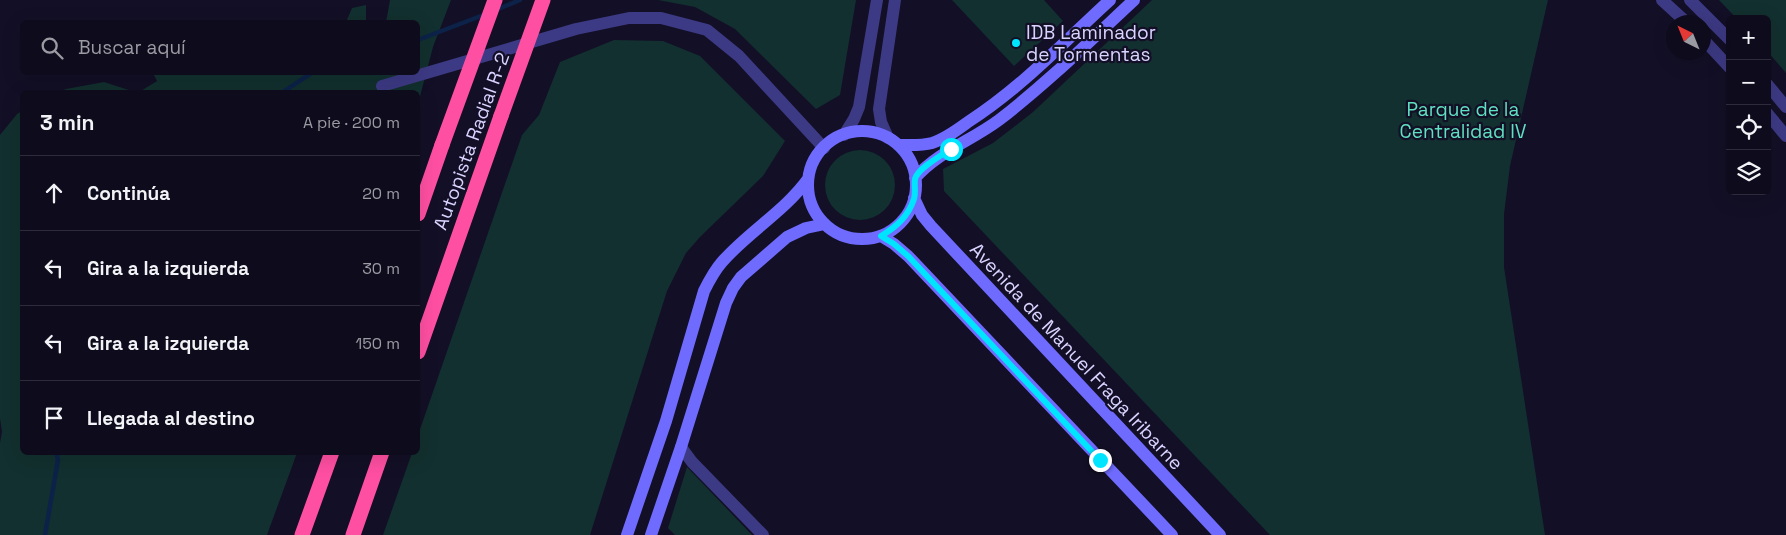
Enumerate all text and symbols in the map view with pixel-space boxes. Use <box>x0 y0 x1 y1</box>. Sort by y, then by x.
north arrow <box>1666 15 1711 60</box>
map controls <box>1726 15 1771 195</box>
button: + <box>1726 15 1771 60</box>
search box <box>20 20 420 75</box>
place label: IDB Laminador de Tormentas <box>1026 20 1156 67</box>
icon: search <box>38 34 66 62</box>
text: Buscar aquí <box>78 35 186 60</box>
marker: IDB Laminador de Tormentas <box>1010 37 1022 49</box>
street label: Autopista Radial R-2 <box>428 49 515 233</box>
button: − <box>1726 60 1771 105</box>
park label: Parque de la Centralidad IV <box>1399 97 1527 144</box>
button: locate <box>1726 105 1771 150</box>
text: 3 min <box>40 109 95 136</box>
text: A pie · 200 m <box>303 112 400 133</box>
route start <box>940 138 963 161</box>
button: layers <box>1726 150 1771 195</box>
icon: ahead <box>40 179 68 207</box>
text: Continúa <box>87 181 170 206</box>
text: 20 m <box>362 183 400 204</box>
street label: Avenida de Manuel Fraga Iribarne <box>964 237 1189 475</box>
icon: left <box>40 254 68 282</box>
text: Gira a la izquierda <box>87 256 249 281</box>
text: 30 m <box>362 258 400 279</box>
icon: left <box>40 329 68 357</box>
text: Gira a la izquierda <box>87 331 249 356</box>
text: 150 m <box>356 333 400 354</box>
icon: arrive <box>40 404 68 432</box>
text: Llegada al destino <box>87 406 255 431</box>
route end <box>1089 449 1112 472</box>

